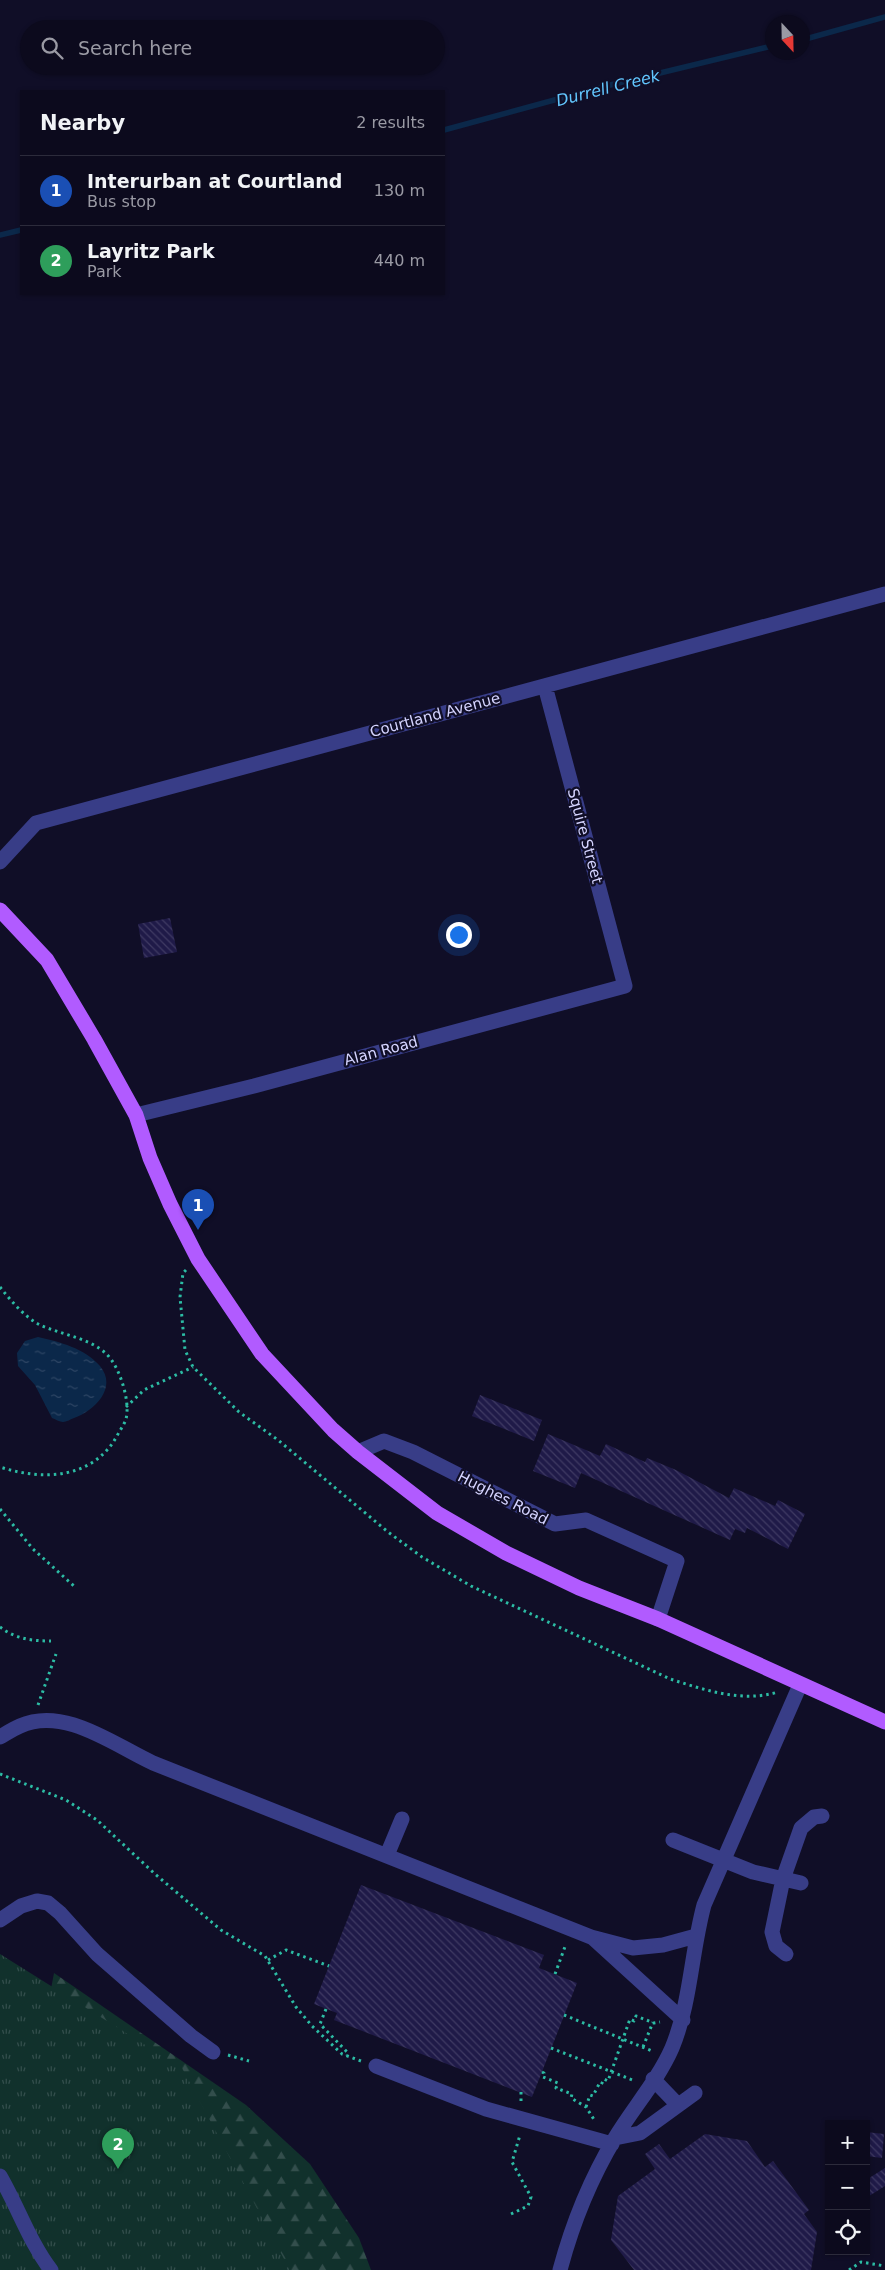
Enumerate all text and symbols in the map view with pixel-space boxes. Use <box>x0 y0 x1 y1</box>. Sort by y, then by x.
north arrow <box>765 15 810 60</box>
search box <box>20 20 445 75</box>
icon: search <box>38 34 66 62</box>
text: Search here <box>78 37 192 59</box>
water label: Durrell Creek <box>554 66 663 110</box>
text: Nearby <box>40 111 125 135</box>
text: 2 results <box>356 113 425 132</box>
text: Interurban at Courtland <box>87 170 342 192</box>
text: 1 <box>50 181 62 200</box>
text: 130 m <box>374 181 425 200</box>
text: Bus stop <box>87 192 156 211</box>
text: Layritz Park <box>87 240 215 262</box>
text: 2 <box>50 251 62 270</box>
text: 440 m <box>374 251 425 270</box>
text: Park <box>87 262 122 281</box>
street label: Courtland Avenue <box>368 689 502 741</box>
street label: Squire Street <box>564 786 606 886</box>
your location <box>446 922 472 948</box>
street label: Alan Road <box>342 1033 420 1069</box>
pin: 1 <box>182 1189 214 1230</box>
street label: Hughes Road <box>455 1467 551 1529</box>
map controls <box>825 2120 870 2255</box>
button: + <box>825 2120 870 2165</box>
pin: 2 <box>102 2128 134 2169</box>
button: − <box>825 2165 870 2210</box>
button: locate <box>825 2210 870 2255</box>

